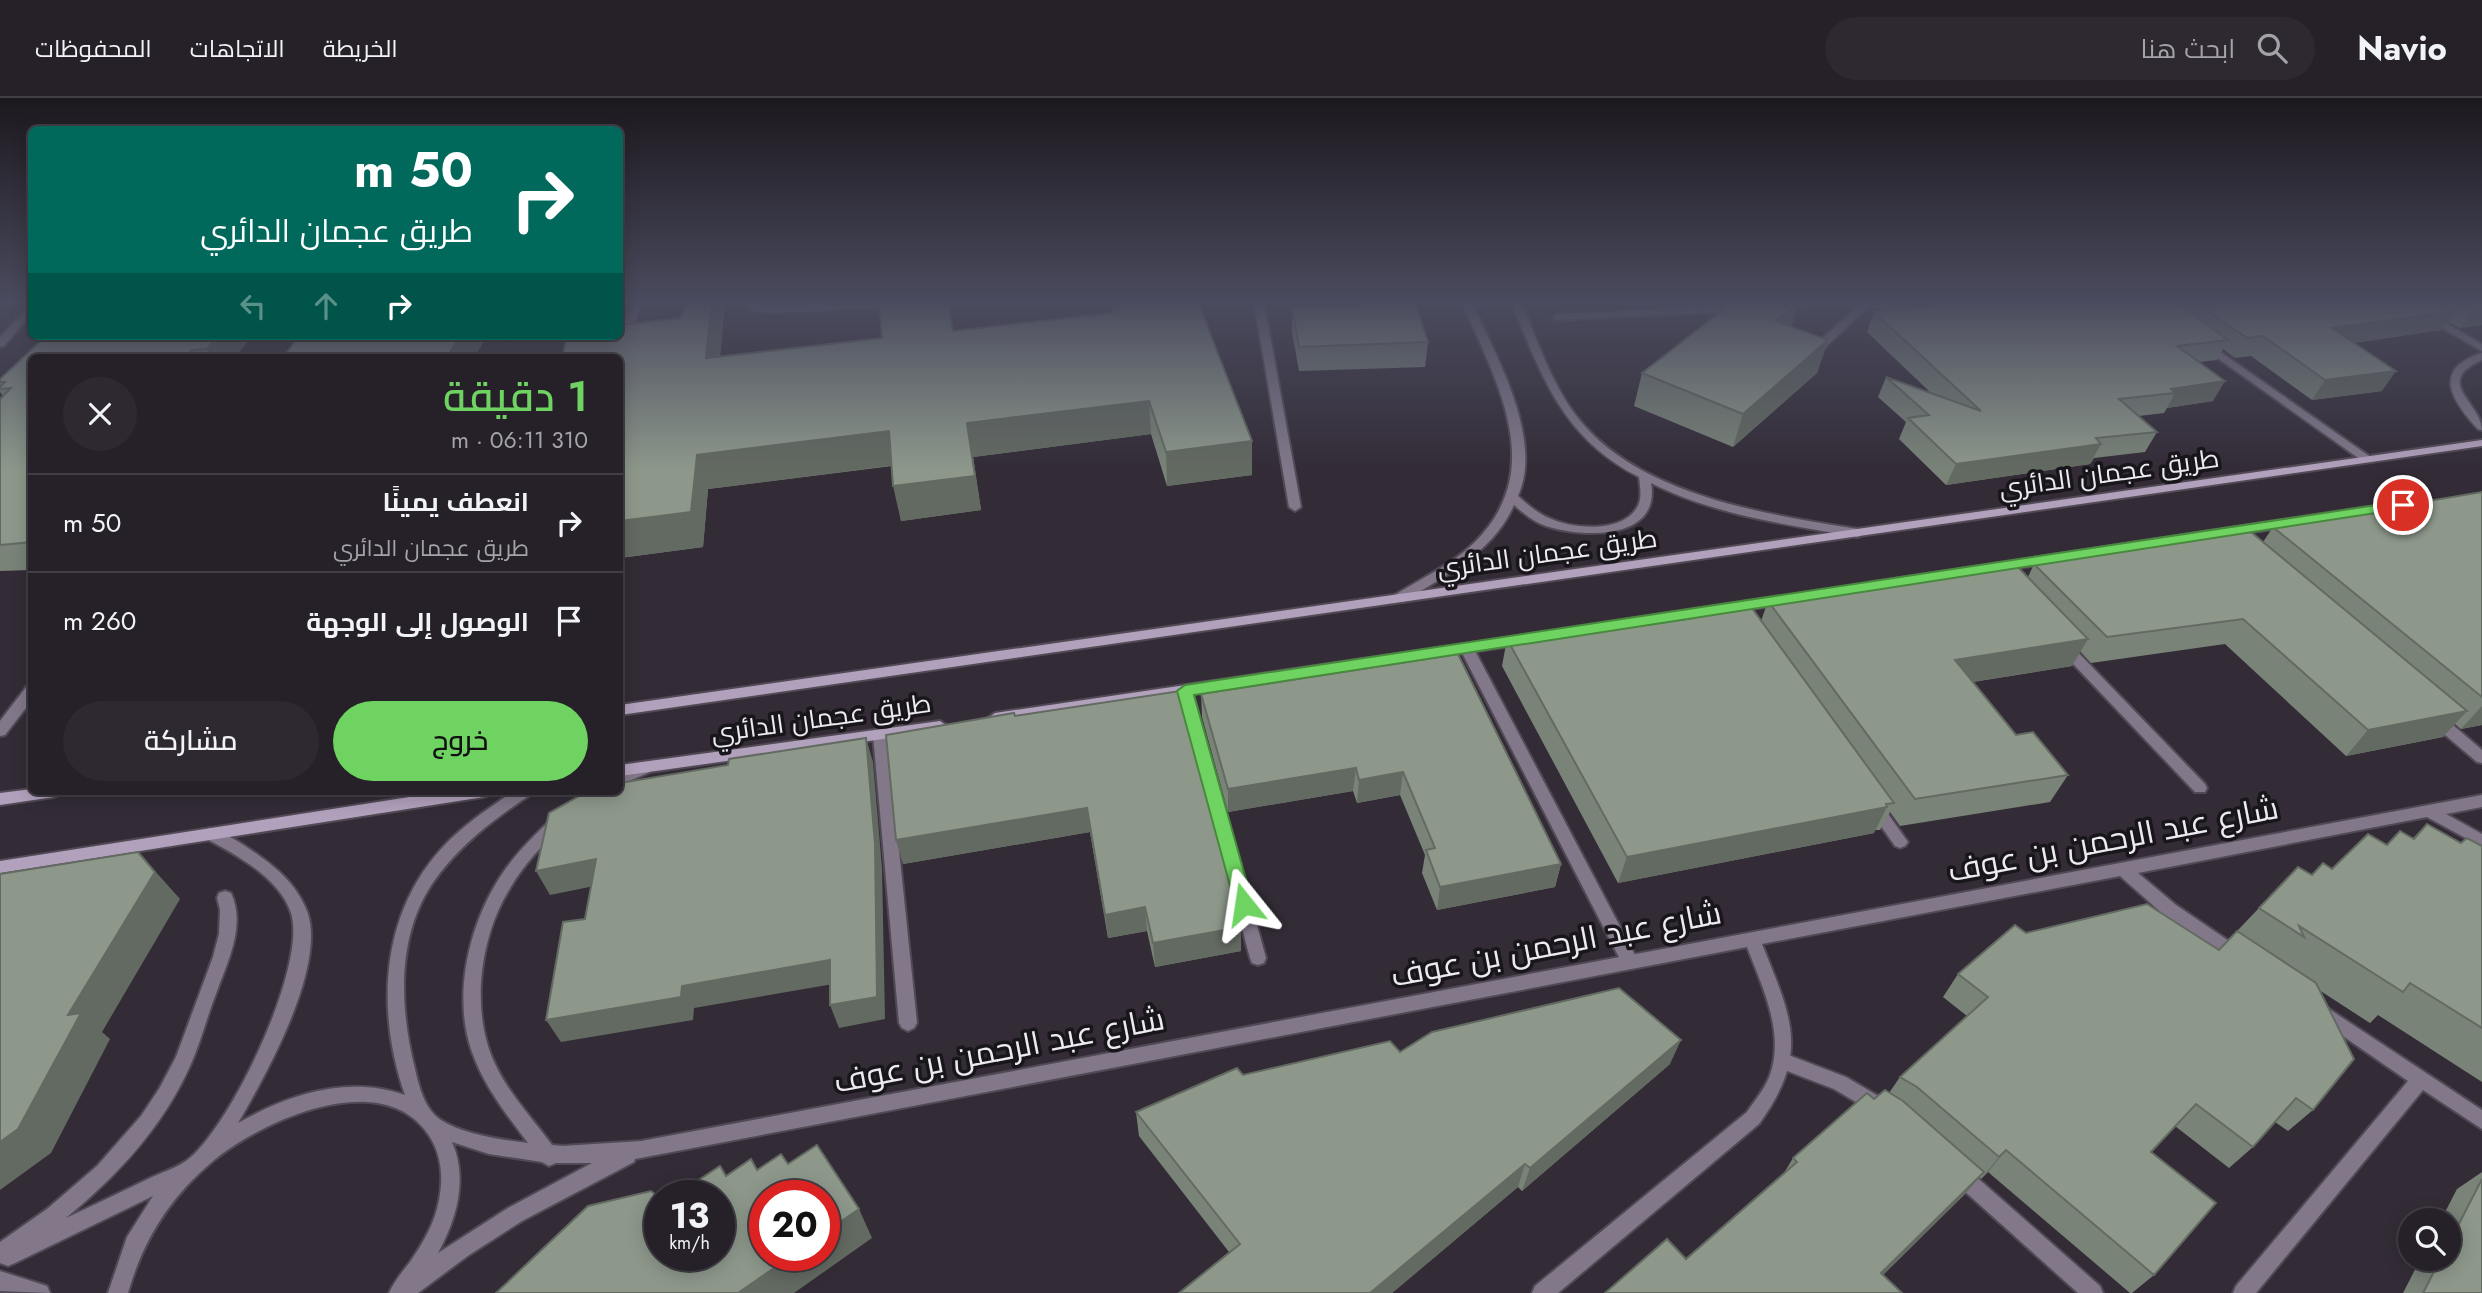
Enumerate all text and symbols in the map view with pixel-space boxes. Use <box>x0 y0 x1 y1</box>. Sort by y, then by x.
search box <box>1825 17 2315 80</box>
text: Navio <box>2357 25 2447 72</box>
icon: search <box>2253 29 2291 67</box>
text: ابحث هنا <box>2141 30 2235 68</box>
text: المحفوظات <box>35 31 152 66</box>
text: الاتجاهات <box>190 31 285 66</box>
text: الخريطة <box>323 31 398 66</box>
text: 50 m <box>354 135 473 205</box>
icon: right <box>497 154 588 245</box>
text: طريق عجمان الدائري <box>200 208 473 254</box>
icon: left <box>234 287 272 325</box>
icon: ahead <box>307 287 345 325</box>
icon: right <box>380 287 418 325</box>
text: 1 دقيقة <box>443 366 588 427</box>
button: close <box>63 377 137 451</box>
text: 310 m · 06:11 <box>451 423 588 457</box>
street label: طريق عجمان الدائري <box>1997 439 2222 508</box>
pin <box>2373 475 2433 535</box>
text: انعطف يمينًا <box>383 483 529 521</box>
icon: arrive <box>2384 486 2422 524</box>
text: 50 m <box>63 504 121 542</box>
icon: right <box>550 504 588 542</box>
street label: طريق عجمان الدائري <box>1435 519 1660 588</box>
text: طريق عجمان الدائري <box>333 531 529 565</box>
text: 260 m <box>63 602 136 640</box>
icon: arrive <box>550 602 588 640</box>
text: الوصول إلى الوجهة <box>306 603 529 641</box>
street label: طريق عجمان الدائري <box>709 684 934 753</box>
button: مشاركة <box>63 701 319 781</box>
button: خروج <box>333 701 588 781</box>
street label: شارع عبد الرحمن بن عوف <box>1944 784 2282 894</box>
position arrow <box>1207 867 1281 941</box>
street label: شارع عبد الرحمن بن عوف <box>1387 889 1725 999</box>
street label: شارع عبد الرحمن بن عوف <box>830 995 1168 1105</box>
speed limit sign: 20 <box>749 1180 840 1271</box>
text: 13 <box>670 1191 709 1241</box>
map controls <box>2398 1208 2461 1271</box>
button: search <box>2398 1208 2461 1271</box>
text: km/h <box>669 1230 710 1256</box>

